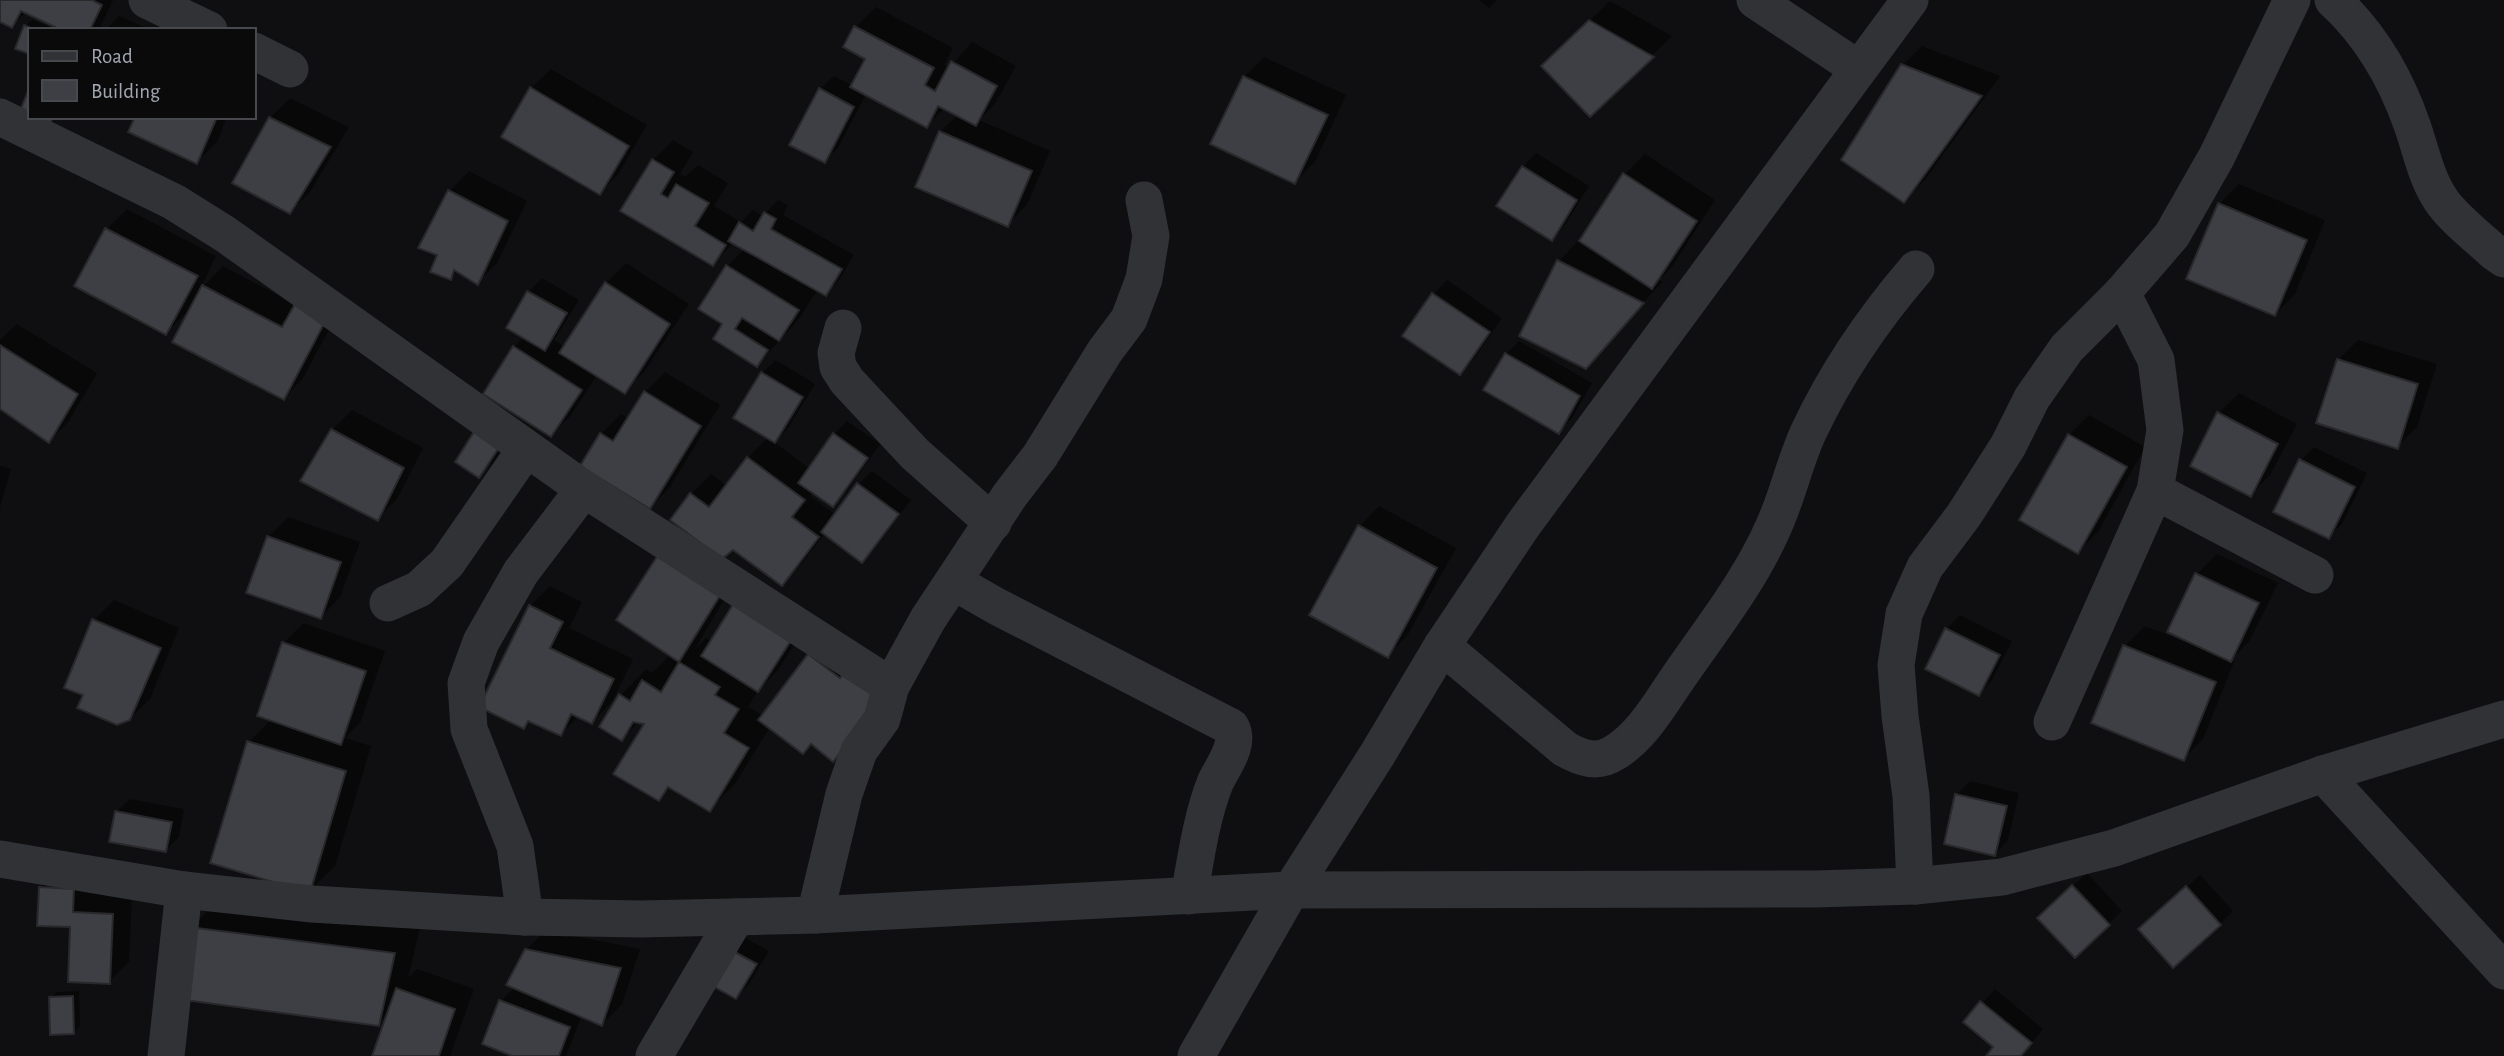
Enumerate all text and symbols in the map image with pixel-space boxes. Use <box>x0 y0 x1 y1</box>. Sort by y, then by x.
legend <box>28 28 256 119</box>
text: Road <box>91 46 133 67</box>
text: Building <box>91 81 161 102</box>

